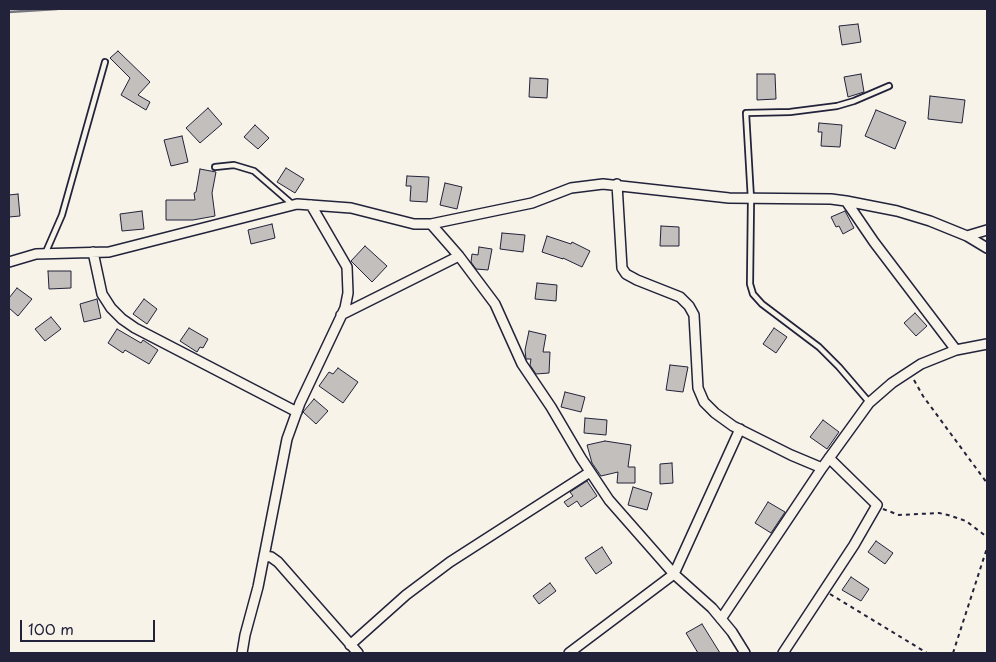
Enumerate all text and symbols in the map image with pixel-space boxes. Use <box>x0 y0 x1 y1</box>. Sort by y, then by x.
scale bar <box>22 610 158 642</box>
text: 100 m <box>28 617 74 640</box>

